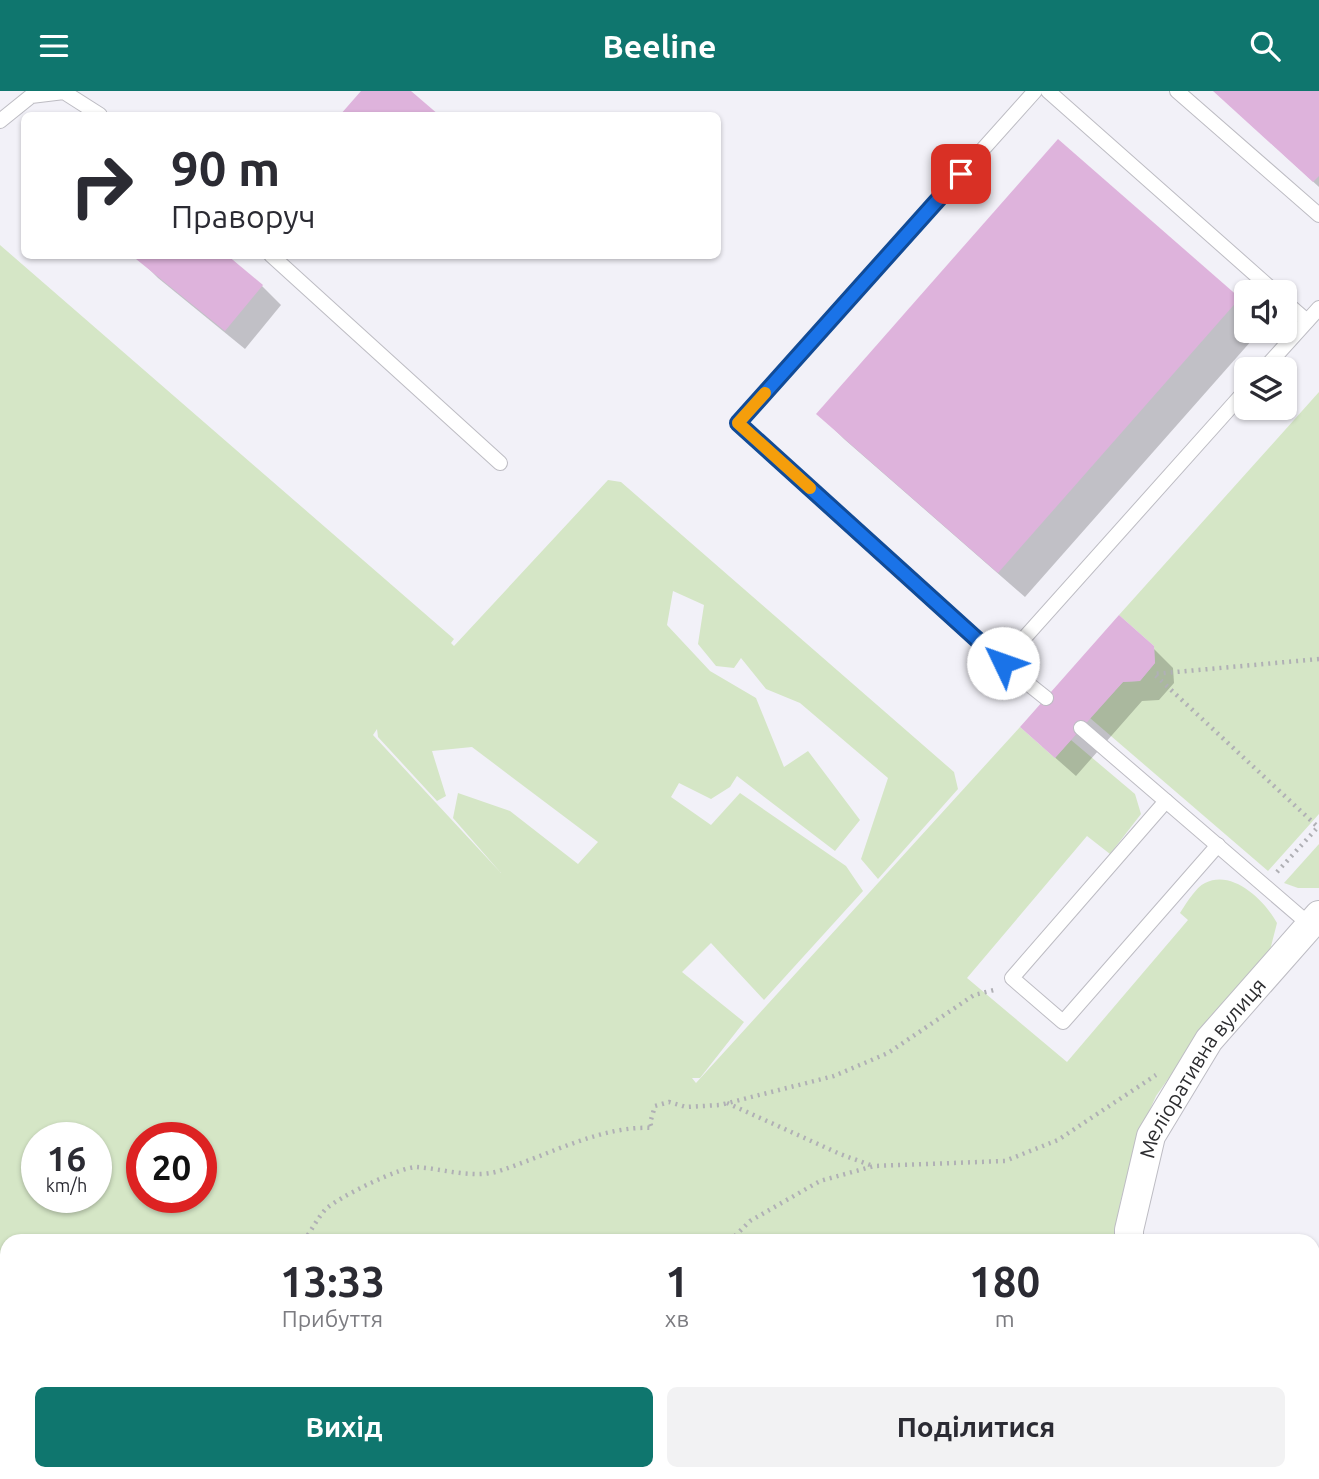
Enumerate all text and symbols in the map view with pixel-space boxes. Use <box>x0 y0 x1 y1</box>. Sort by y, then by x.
icon: menu <box>35 27 73 65</box>
icon: search <box>1246 27 1284 65</box>
text: Beeline <box>603 28 716 64</box>
icon: right <box>56 140 147 231</box>
text: 90 m <box>171 140 280 195</box>
pin <box>931 144 991 204</box>
icon: arrive <box>942 155 980 193</box>
text: Праворуч <box>171 198 316 234</box>
map controls <box>1234 280 1297 420</box>
button: sound <box>1234 280 1297 343</box>
button: layers <box>1234 357 1297 420</box>
position arrow <box>966 626 1040 700</box>
street label: Меліоративна вулиця <box>1134 973 1270 1160</box>
speed limit sign: 20 <box>126 1122 217 1213</box>
text: 16 <box>47 1138 86 1178</box>
text: km/h <box>46 1175 87 1195</box>
text: 13:33 <box>280 1258 385 1305</box>
text: 1 <box>665 1258 689 1305</box>
text: 180 <box>969 1258 1040 1305</box>
text: Прибуття <box>282 1306 383 1331</box>
text: хв <box>665 1306 689 1331</box>
text: m <box>995 1306 1015 1331</box>
button: Вихід <box>35 1387 653 1467</box>
button: Поділитися <box>667 1387 1285 1467</box>

